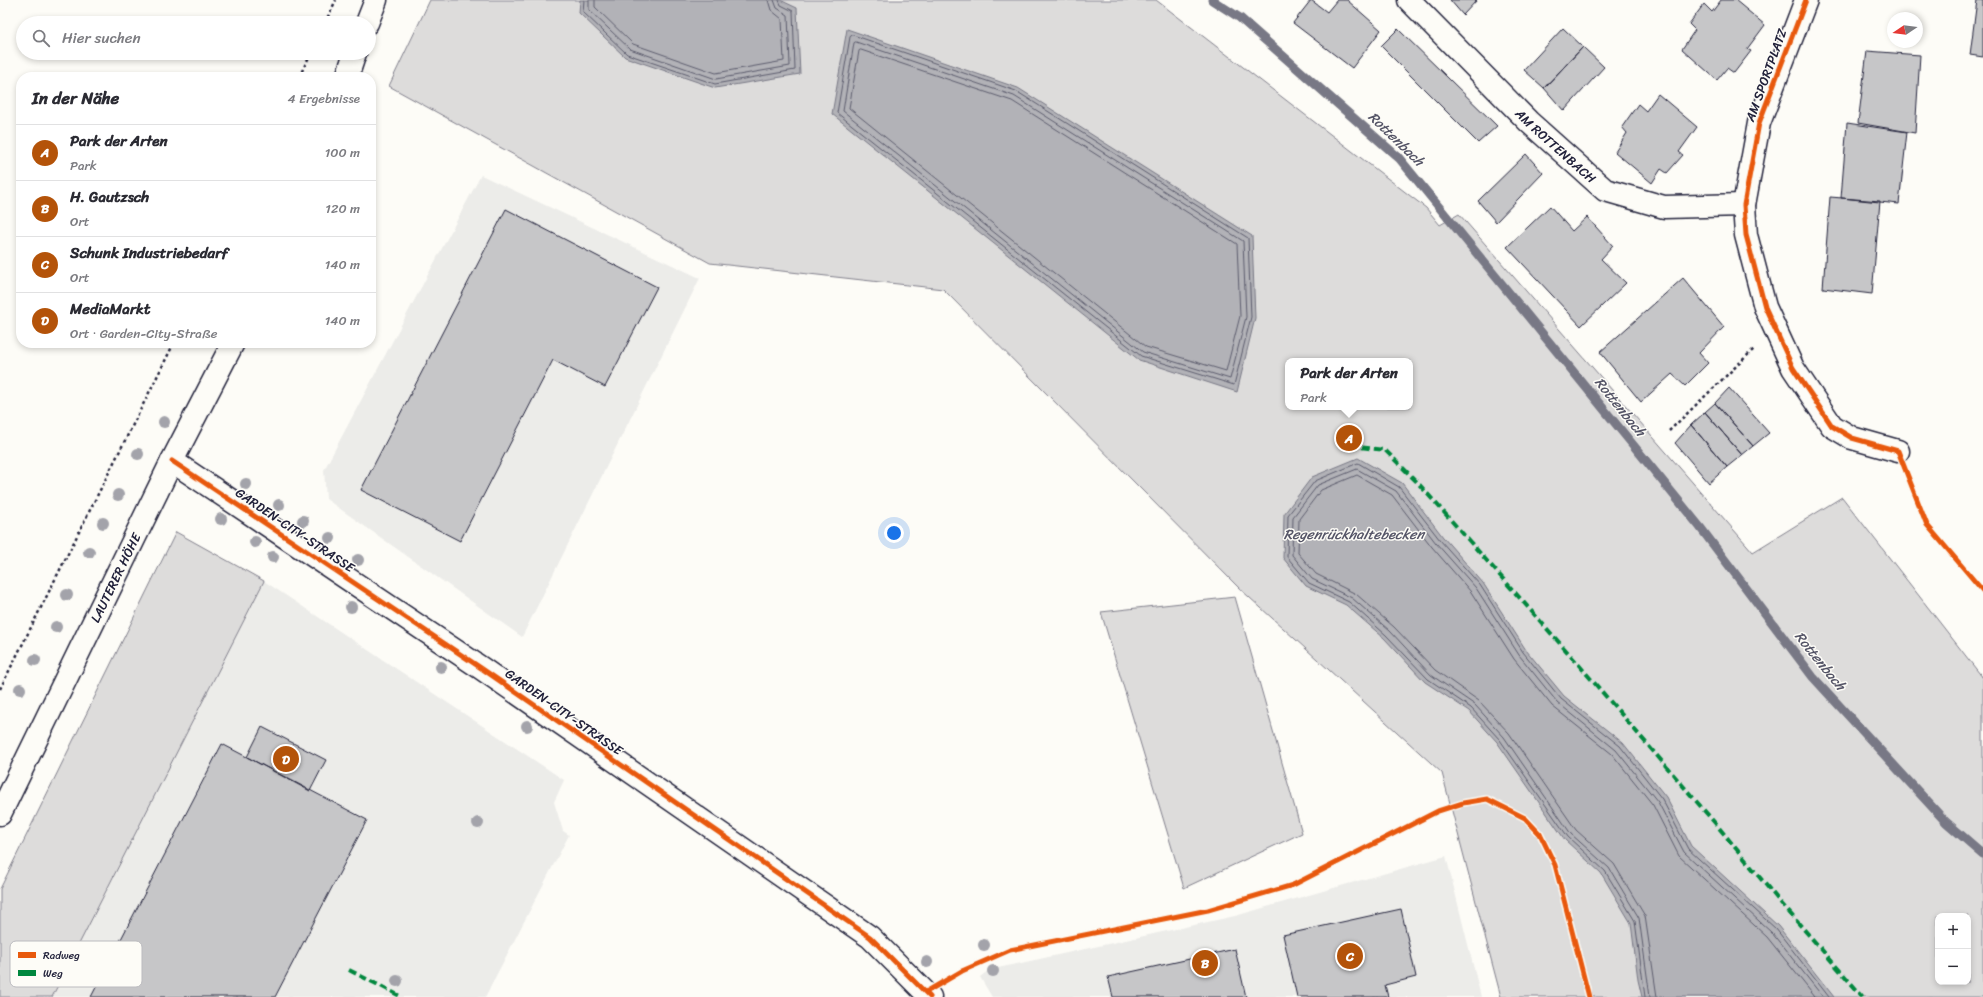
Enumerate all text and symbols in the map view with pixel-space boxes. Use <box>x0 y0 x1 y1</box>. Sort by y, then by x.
north arrow <box>1887 12 1923 48</box>
search box <box>16 16 376 60</box>
text: Hier suchen <box>62 25 141 51</box>
street label: AM SPORTPLATZ <box>1738 25 1794 126</box>
icon: search <box>30 27 52 49</box>
text: In der Nähe <box>32 83 119 113</box>
text: 4 Ergebnisse <box>288 87 360 110</box>
street label: AM ROTTENBACH <box>1509 102 1602 189</box>
water label: Rottenbach <box>1362 105 1431 174</box>
text: Park der Arten <box>70 128 168 154</box>
text: A <box>41 141 49 164</box>
text: 100 m <box>325 141 360 164</box>
text: Park <box>70 154 97 177</box>
text: H. Gautzsch <box>70 184 149 210</box>
text: B <box>41 197 49 220</box>
text: 120 m <box>325 197 360 220</box>
text: Ort <box>70 210 89 233</box>
text: Schunk Industriebedarf <box>70 240 228 266</box>
text: C <box>41 253 49 276</box>
text: 140 m <box>325 253 360 276</box>
text: Ort <box>70 266 89 289</box>
text: MediaMarkt <box>70 296 151 322</box>
text: D <box>41 309 49 332</box>
text: 140 m <box>325 309 360 332</box>
text: Ort · Garden-City-Straße <box>70 322 217 345</box>
popup <box>1285 358 1413 410</box>
text: Park der Arten <box>1300 360 1398 386</box>
water label: Rottenbach <box>1588 372 1653 444</box>
text: Park <box>1300 386 1327 409</box>
pin: A <box>1336 423 1362 453</box>
street label: GARDEN-CITY-STRASSE <box>231 481 360 579</box>
water label: Regenrückhaltebecken <box>1284 522 1426 547</box>
your location <box>884 523 904 543</box>
street label: LAUTERER HÖHE <box>83 528 147 626</box>
water label: Rottenbach <box>1788 626 1853 698</box>
street label: GARDEN-CITY-STRASSE <box>500 663 628 762</box>
pin: D <box>273 744 299 774</box>
map controls <box>1935 913 1971 985</box>
button: + <box>1935 913 1971 949</box>
legend <box>10 941 142 987</box>
pin: C <box>1337 941 1363 971</box>
text: Radweg <box>43 946 80 965</box>
pin: B <box>1192 948 1218 978</box>
button: − <box>1935 949 1971 985</box>
text: Weg <box>43 964 63 983</box>

